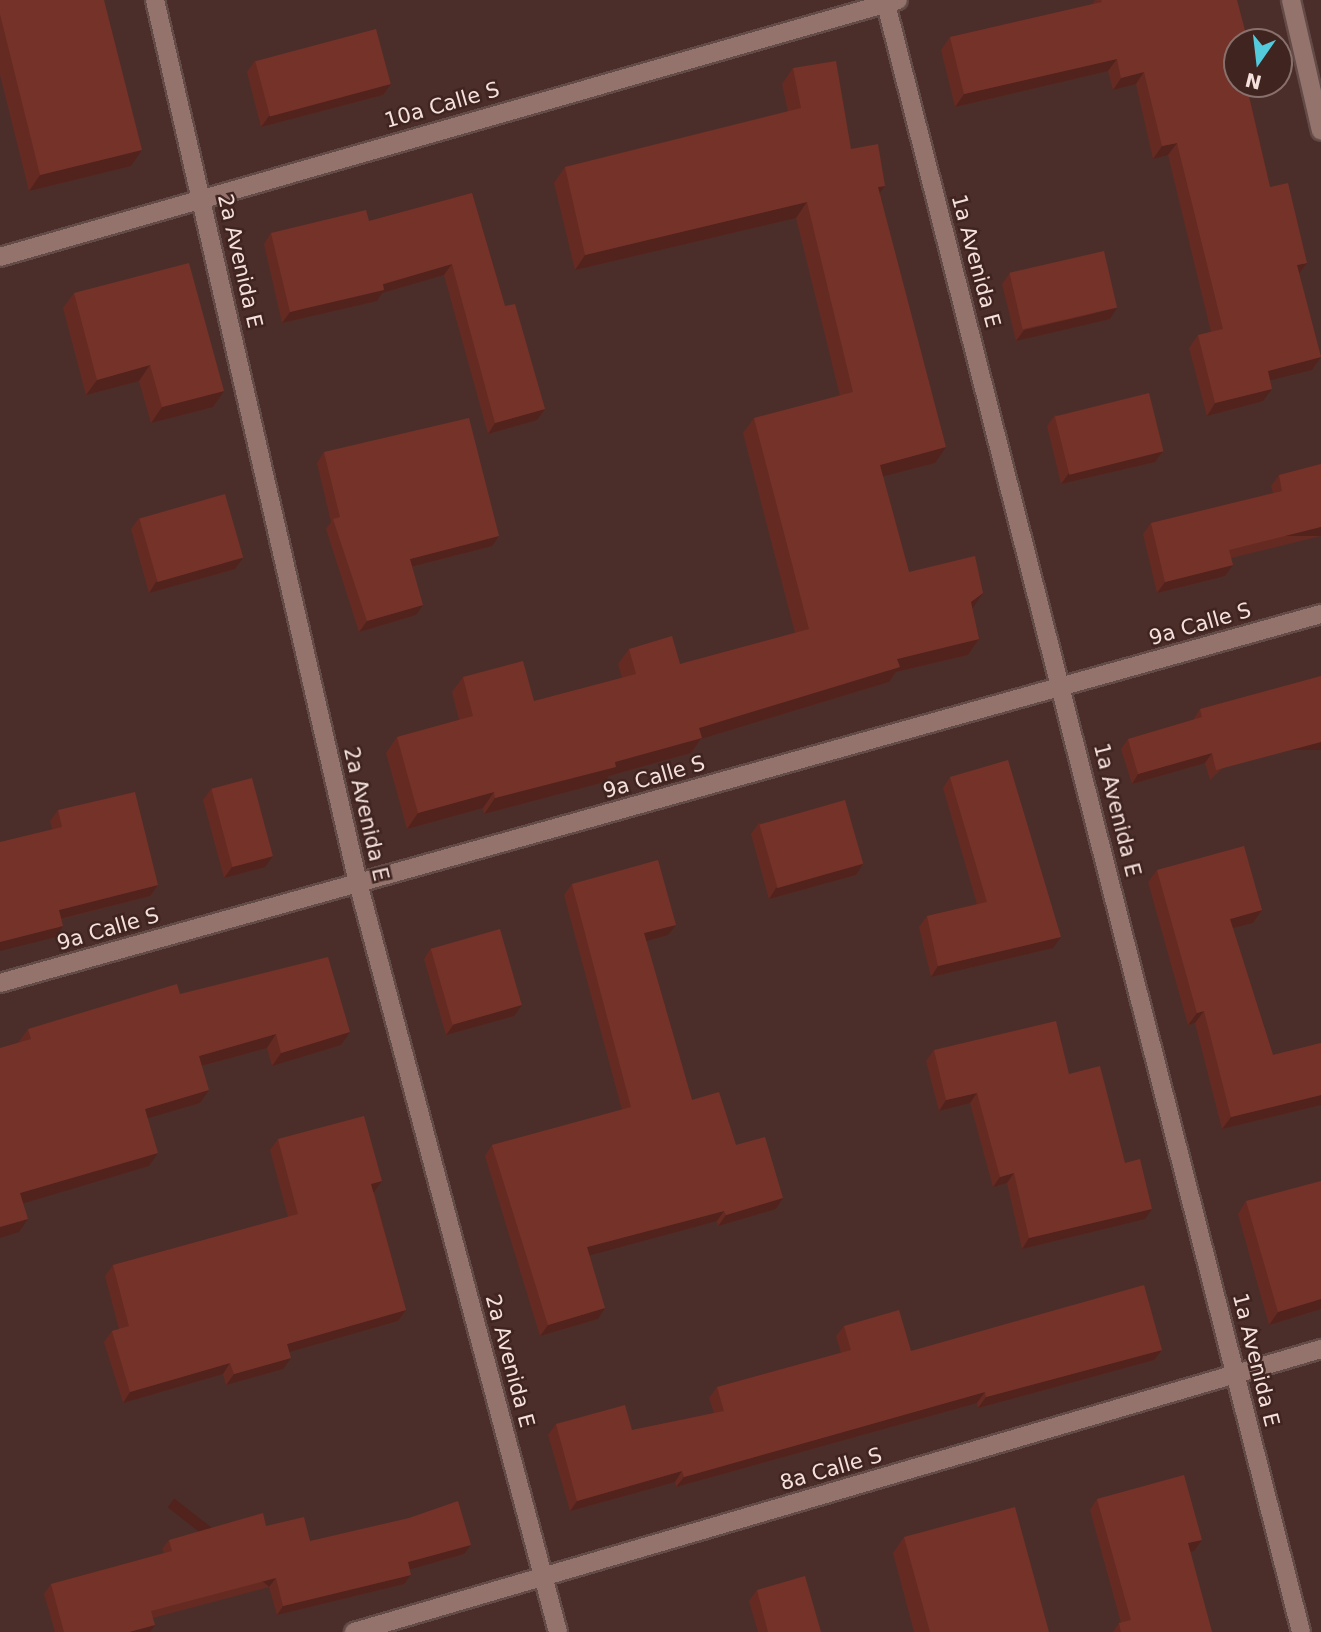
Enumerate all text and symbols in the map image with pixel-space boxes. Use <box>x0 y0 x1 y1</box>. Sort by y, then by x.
north arrow <box>1223 28 1293 98</box>
text: N <box>1243 69 1264 94</box>
street label: 10a Calle S <box>382 77 502 133</box>
street label: 2a Avenida E <box>212 192 268 330</box>
street label: 1a Avenida E <box>946 192 1006 330</box>
street label: 9a Calle S <box>1146 597 1254 651</box>
street label: 1a Avenida E <box>1088 741 1146 879</box>
street label: 2a Avenida E <box>338 745 394 883</box>
street label: 9a Calle S <box>600 750 708 804</box>
street label: 9a Calle S <box>54 902 162 956</box>
street label: 1a Avenida E <box>1227 1291 1285 1429</box>
street label: 2a Avenida E <box>480 1292 540 1430</box>
street label: 8a Calle S <box>777 1442 885 1496</box>

